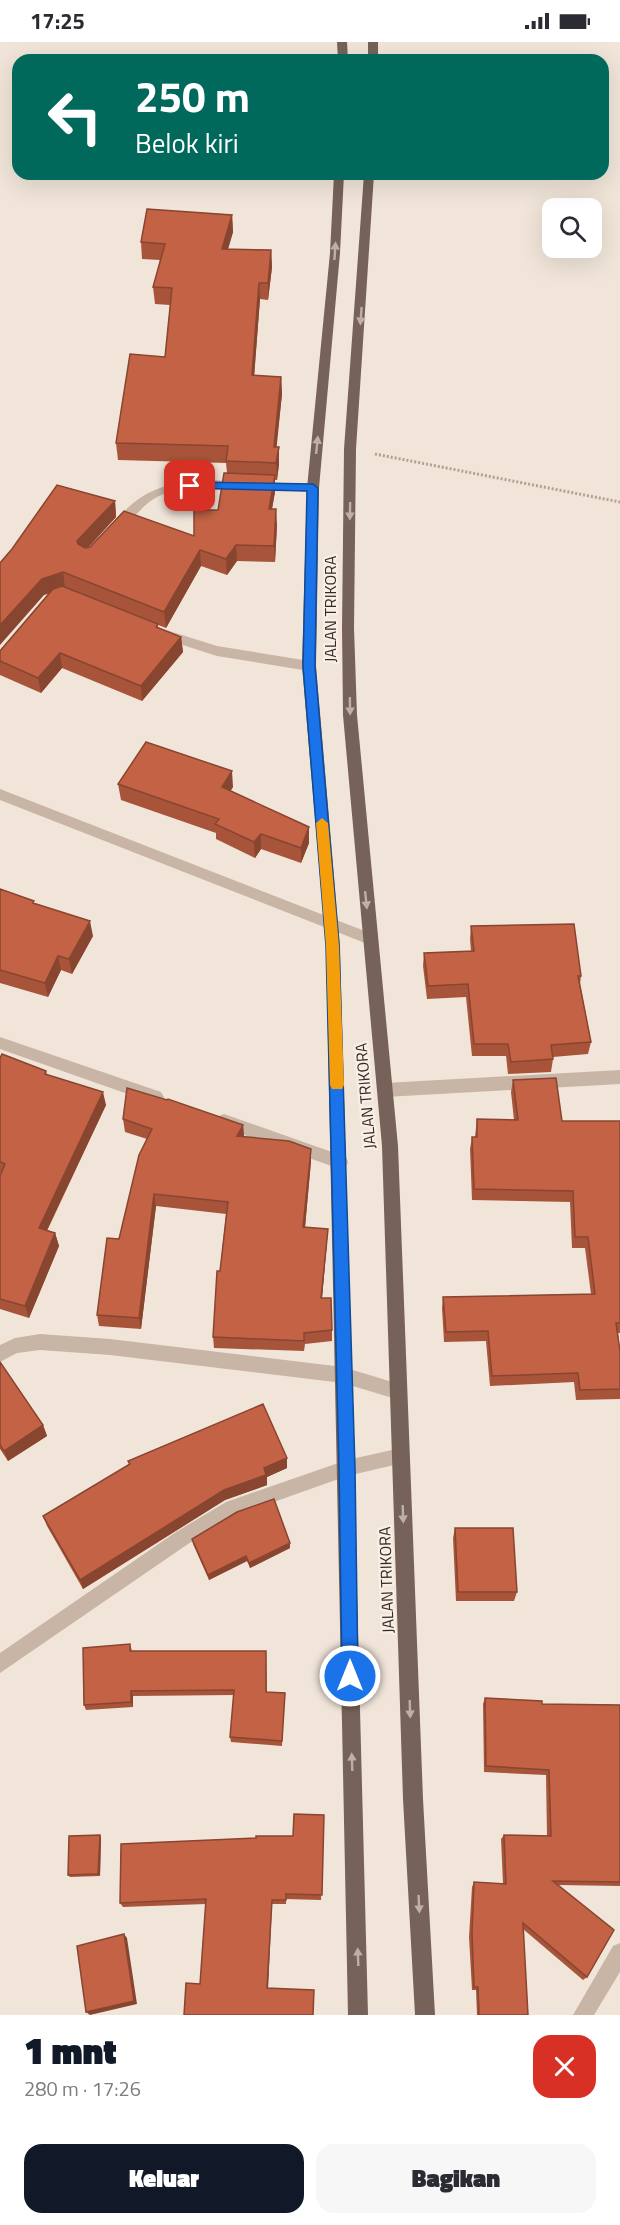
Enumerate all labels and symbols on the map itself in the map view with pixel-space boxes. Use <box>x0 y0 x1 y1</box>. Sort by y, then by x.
one-way arrow <box>331 241 340 260</box>
one-way arrow <box>356 307 366 326</box>
one-way arrow <box>312 436 322 455</box>
pin <box>164 460 215 511</box>
one-way arrow <box>345 501 354 520</box>
street label: JALAN TRIKORA <box>318 555 342 662</box>
one-way arrow <box>345 696 355 715</box>
one-way arrow <box>361 891 371 910</box>
street label: JALAN TRIKORA <box>348 1041 382 1150</box>
one-way arrow <box>398 1505 408 1524</box>
street label: JALAN TRIKORA <box>372 1526 400 1634</box>
position arrow <box>318 1644 382 1708</box>
one-way arrow <box>405 1700 414 1719</box>
one-way arrow <box>348 1752 357 1771</box>
one-way arrow <box>414 1895 423 1914</box>
one-way arrow <box>353 1947 362 1966</box>

